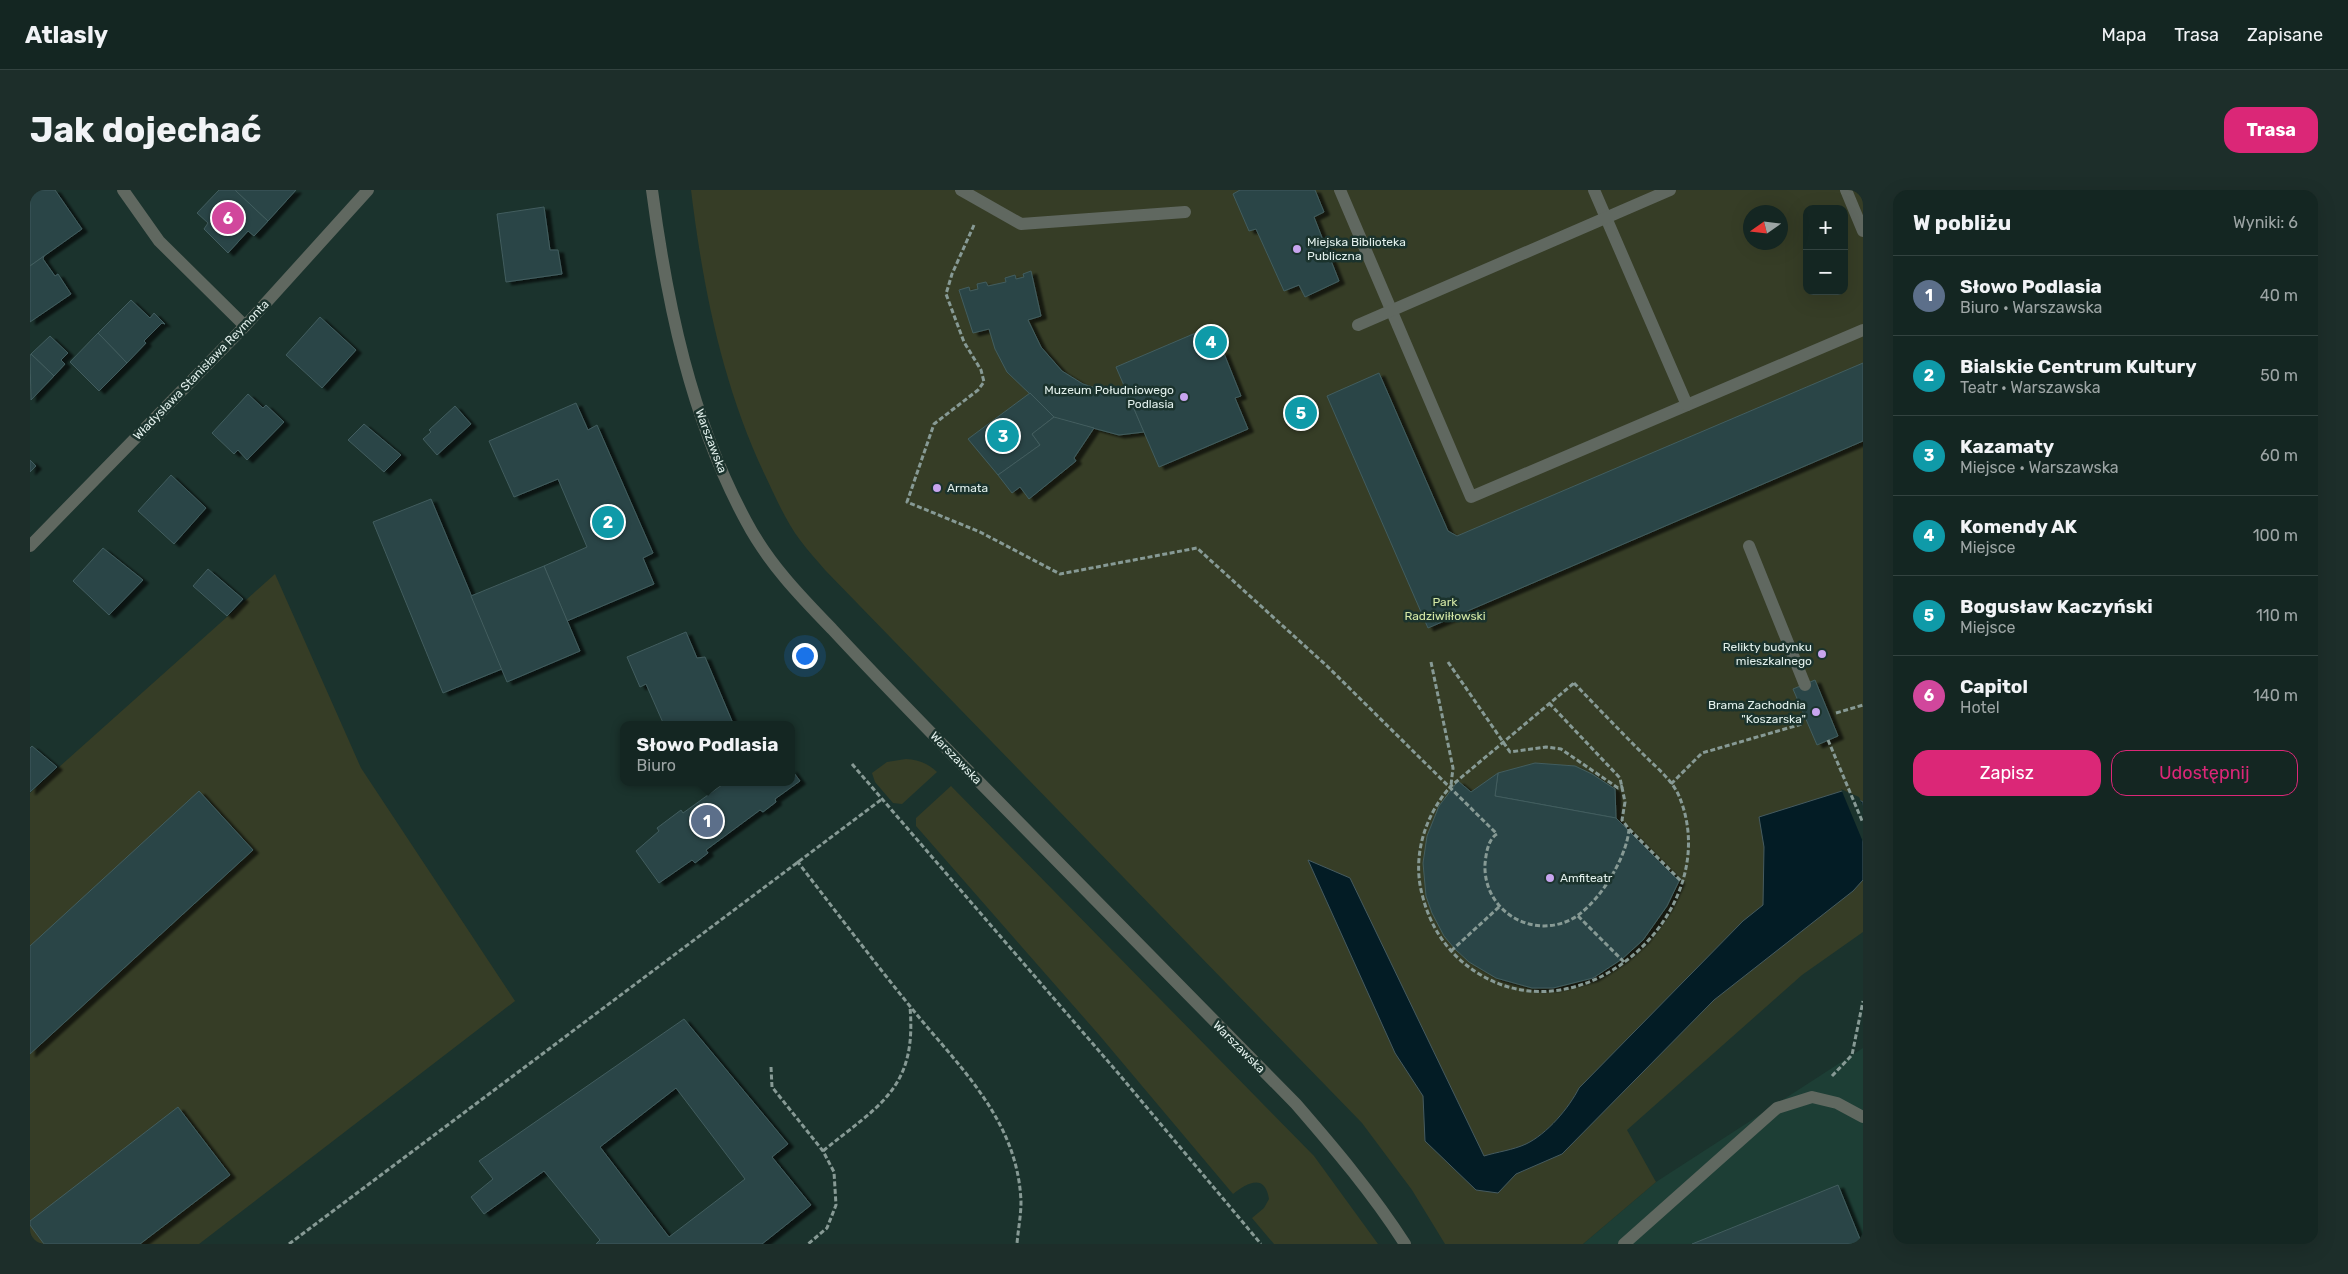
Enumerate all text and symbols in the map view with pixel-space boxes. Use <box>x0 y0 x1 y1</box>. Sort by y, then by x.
text: Atlasly <box>25 21 108 49</box>
text: Mapa <box>2101 24 2146 46</box>
text: Trasa <box>2174 24 2219 46</box>
text: Zapisane <box>2247 24 2323 46</box>
button: Trasa <box>2224 107 2318 153</box>
text: Jak dojechać <box>30 109 261 151</box>
pin: 6 <box>212 199 244 237</box>
north arrow <box>1743 205 1788 250</box>
map controls <box>1803 205 1848 295</box>
button: + <box>1803 205 1848 250</box>
text: W pobliżu <box>1913 210 2011 235</box>
text: Wyniki: 6 <box>2233 213 2298 232</box>
place label: Miejska Biblioteka Publiczna <box>1307 235 1406 263</box>
marker: Miejska Biblioteka Publiczna <box>1291 243 1303 255</box>
button: − <box>1803 250 1848 295</box>
text: Słowo Podlasia <box>1960 275 2102 298</box>
text: 1 <box>1925 286 1933 305</box>
text: 40 m <box>2260 286 2298 305</box>
street label: Władysława Stanisława Reymonta <box>130 297 272 443</box>
text: Biuro · Warszawska <box>1960 298 2102 317</box>
pin: 4 <box>1195 323 1227 361</box>
text: Bialskie Centrum Kultury <box>1960 355 2197 378</box>
text: 2 <box>1924 366 1934 385</box>
text: 50 m <box>2260 366 2298 385</box>
text: Teatr · Warszawska <box>1960 378 2100 397</box>
place label: Muzeum Południowego Podlasia <box>1044 383 1174 411</box>
marker: Muzeum Południowego Podlasia <box>1178 391 1190 403</box>
pin: 5 <box>1285 394 1317 432</box>
street label: Warszawska <box>692 407 730 475</box>
pin: 3 <box>987 417 1019 455</box>
text: Kazamaty <box>1960 435 2054 458</box>
text: 3 <box>1924 446 1934 465</box>
text: 60 m <box>2260 446 2298 465</box>
text: Miejsce · Warszawska <box>1960 458 2119 477</box>
place label: Armata <box>947 481 988 495</box>
marker: Armata <box>931 482 943 494</box>
pin: 2 <box>592 503 624 541</box>
text: Komendy AK <box>1960 515 2077 538</box>
text: 4 <box>1924 526 1934 545</box>
text: 100 m <box>2253 526 2298 545</box>
text: Miejsce <box>1960 538 2016 557</box>
park label: Park Radziwiłłowski <box>1404 595 1486 623</box>
text: Bogusław Kaczyński <box>1960 595 2153 618</box>
text: 5 <box>1924 606 1934 625</box>
text: 110 m <box>2256 606 2298 625</box>
text: Miejsce <box>1960 618 2016 637</box>
place label: Relikty budynku mieszkalnego <box>1723 640 1812 668</box>
your location <box>792 643 818 669</box>
marker: Relikty budynku mieszkalnego <box>1816 648 1828 660</box>
text: Capitol <box>1960 675 2028 698</box>
text: 6 <box>1924 686 1934 705</box>
text: 140 m <box>2253 686 2298 705</box>
place label: Brama Zachodnia "Koszarska" <box>1708 698 1806 726</box>
text: Hotel <box>1960 698 2000 717</box>
marker: Brama Zachodnia "Koszarska" <box>1810 706 1822 718</box>
popup <box>620 721 795 786</box>
street label: Warszawska <box>927 729 985 787</box>
text: Słowo Podlasia <box>637 733 778 756</box>
button: Zapisz <box>1913 750 2101 796</box>
button: Udostępnij <box>2111 750 2298 796</box>
text: Biuro <box>637 756 676 775</box>
pin: 1 <box>691 802 723 840</box>
place label: Amfiteatr <box>1560 871 1613 885</box>
marker: Amfiteatr <box>1544 872 1556 884</box>
street label: Warszawska <box>1210 1018 1268 1076</box>

